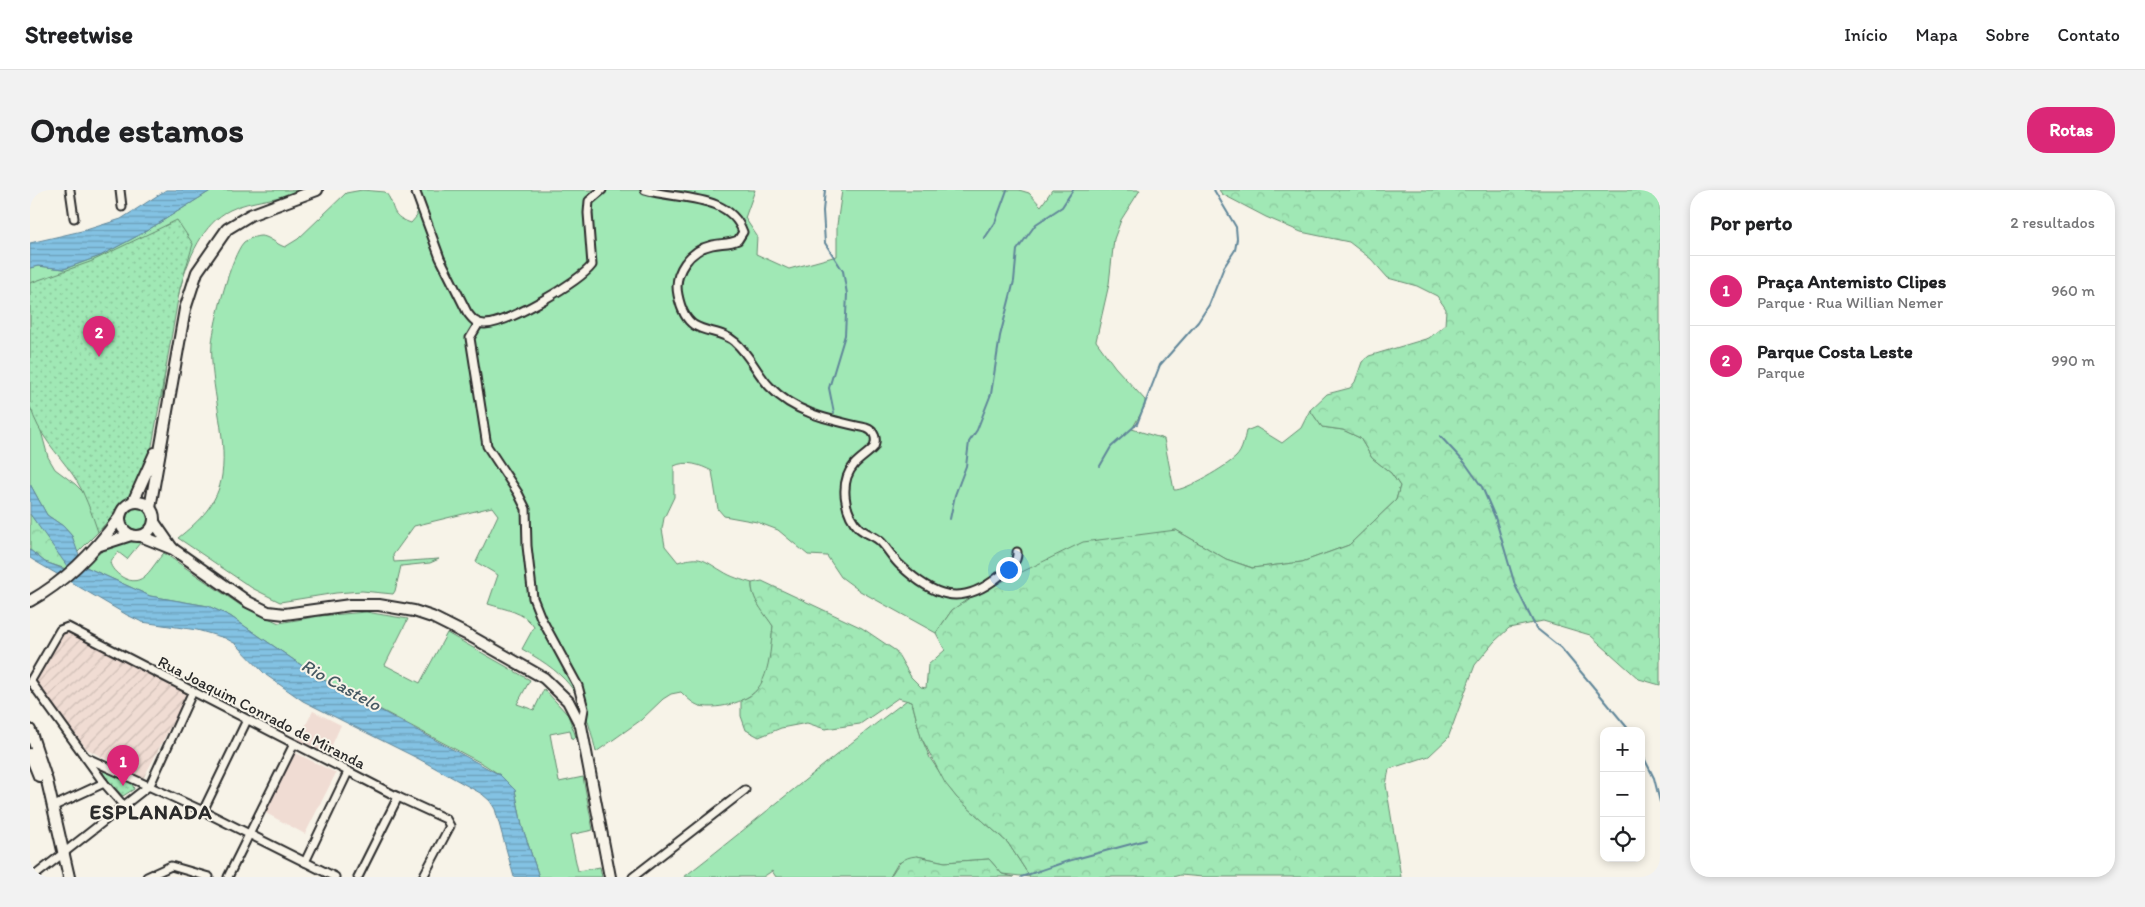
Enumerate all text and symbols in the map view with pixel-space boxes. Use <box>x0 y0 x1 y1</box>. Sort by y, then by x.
text: Streetwise <box>25 20 133 49</box>
text: Início <box>1844 24 1888 46</box>
text: Mapa <box>1916 24 1958 46</box>
text: Sobre <box>1986 24 2030 46</box>
text: Contato <box>2058 24 2120 46</box>
button: Rotas <box>2027 107 2115 153</box>
text: Onde estamos <box>30 109 244 151</box>
text: Por perto <box>1710 210 1792 235</box>
text: 2 resultados <box>2010 213 2095 232</box>
text: Praça Antemisto Clipes <box>1757 270 1946 293</box>
text: 1 <box>1722 281 1730 300</box>
text: 960 m <box>2051 281 2095 300</box>
text: Parque · Rua Willian Nemer <box>1757 293 1943 312</box>
pin: 2 <box>83 316 115 357</box>
text: Parque Costa Leste <box>1757 340 1913 363</box>
text: 2 <box>1722 351 1730 370</box>
text: 990 m <box>2051 351 2095 370</box>
text: Parque <box>1757 363 1805 382</box>
your location <box>996 557 1022 583</box>
street label: Rua Joaquim Conrado de Miranda <box>155 652 369 773</box>
water label: Rio Castelo <box>298 654 385 716</box>
map controls <box>1600 727 1645 862</box>
button: + <box>1600 727 1645 772</box>
pin: 1 <box>107 745 139 786</box>
button: − <box>1600 772 1645 817</box>
district label: ESPLANADA <box>89 799 213 824</box>
button: locate <box>1600 817 1645 862</box>

